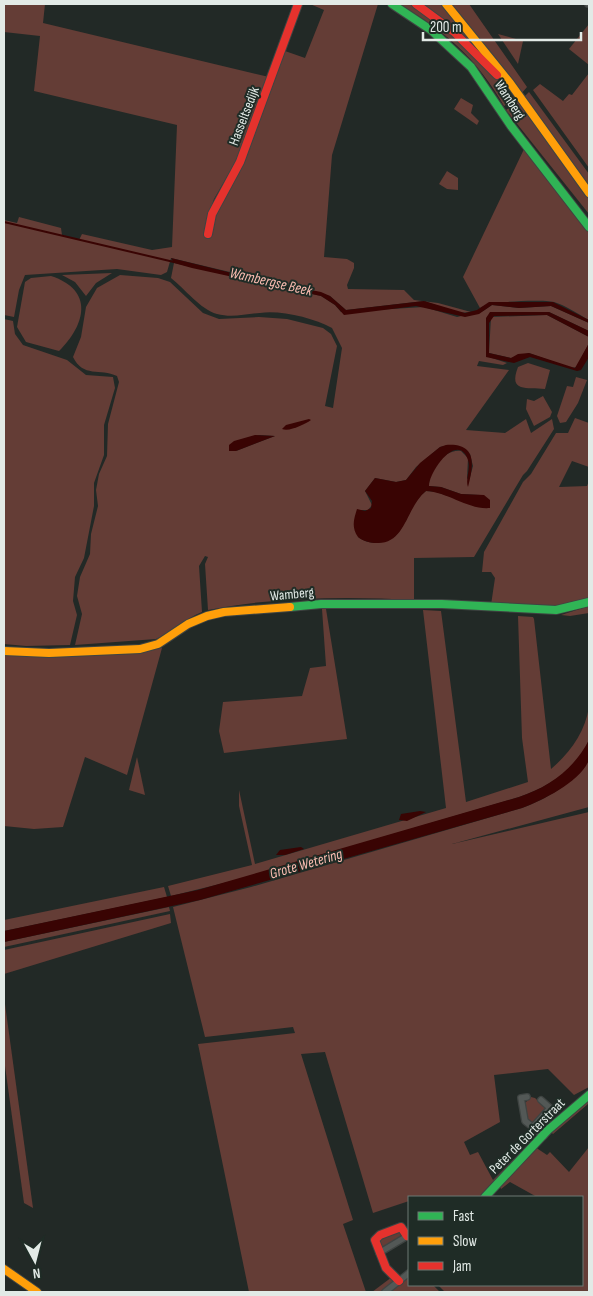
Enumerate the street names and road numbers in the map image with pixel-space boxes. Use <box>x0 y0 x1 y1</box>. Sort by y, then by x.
street label: Wamberg <box>491 77 529 123</box>
street label: Hasseltsedijk <box>225 84 263 148</box>
street label: Wamberg <box>269 584 315 604</box>
street label: Peter de Gorterstraat <box>486 1095 568 1177</box>

